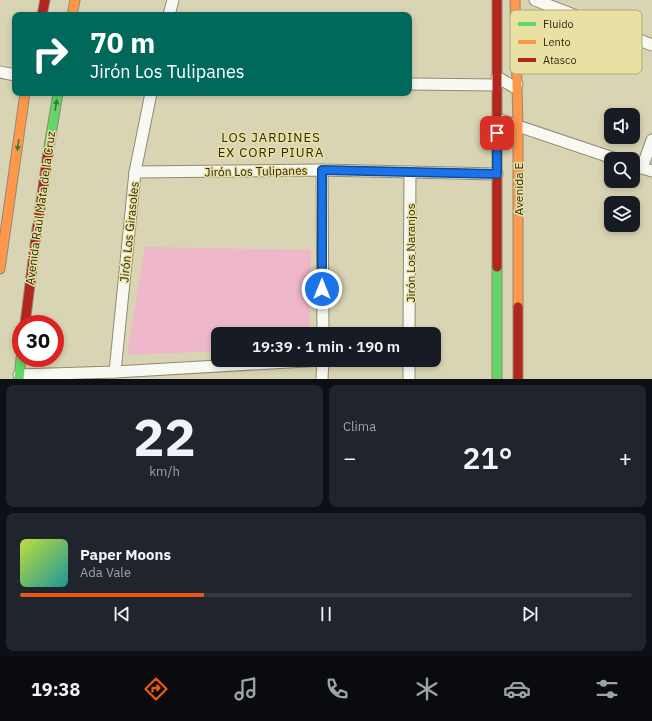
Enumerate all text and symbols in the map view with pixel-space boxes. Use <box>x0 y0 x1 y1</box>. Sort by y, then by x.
legend <box>510 10 642 74</box>
text: Fluido <box>543 17 574 31</box>
text: 70 m <box>90 24 155 61</box>
icon: right <box>24 28 76 80</box>
text: Lento <box>543 35 571 49</box>
text: Atasco <box>543 53 577 67</box>
text: Jirón Los Tulipanes <box>90 60 245 83</box>
one-way arrow <box>53 99 59 111</box>
map controls <box>604 108 640 232</box>
button: sound <box>604 108 640 144</box>
pin <box>480 116 514 150</box>
icon: arrive <box>486 122 508 144</box>
district label: LOS JARDINES EX CORP PIURA <box>218 129 324 161</box>
street label: Avenida Raúl Mata de la Cruz <box>22 130 58 286</box>
one-way arrow <box>15 139 21 152</box>
button: search <box>604 152 640 188</box>
street label: Jirón Los Tulipanes <box>204 163 308 179</box>
street label: Avenida E <box>511 163 526 215</box>
street label: Jirón Los Girasoles <box>116 181 142 283</box>
button: layers <box>604 196 640 232</box>
street label: Jirón Los Naranjos <box>403 203 418 303</box>
position arrow <box>301 268 343 310</box>
speed limit sign: 30 <box>12 315 64 367</box>
text: 19:39 · 1 min · 190 m <box>252 337 400 356</box>
text: 22 <box>133 403 196 470</box>
text: Clima <box>343 418 376 435</box>
text: 21° <box>462 438 513 477</box>
text: − <box>343 443 356 472</box>
text: + <box>619 443 632 472</box>
text: km/h <box>149 463 180 480</box>
text: Paper Moons <box>80 545 171 564</box>
text: Ada Vale <box>80 564 131 581</box>
icon: previous <box>111 603 133 625</box>
icon: pause <box>315 603 337 625</box>
icon: next <box>519 603 541 625</box>
icon: directions <box>142 675 170 703</box>
icon: music <box>232 675 260 703</box>
icon: phone <box>323 675 351 703</box>
icon: climate <box>413 675 441 703</box>
icon: car <box>503 675 531 703</box>
icon: filters <box>593 675 621 703</box>
text: 19:38 <box>31 678 80 701</box>

